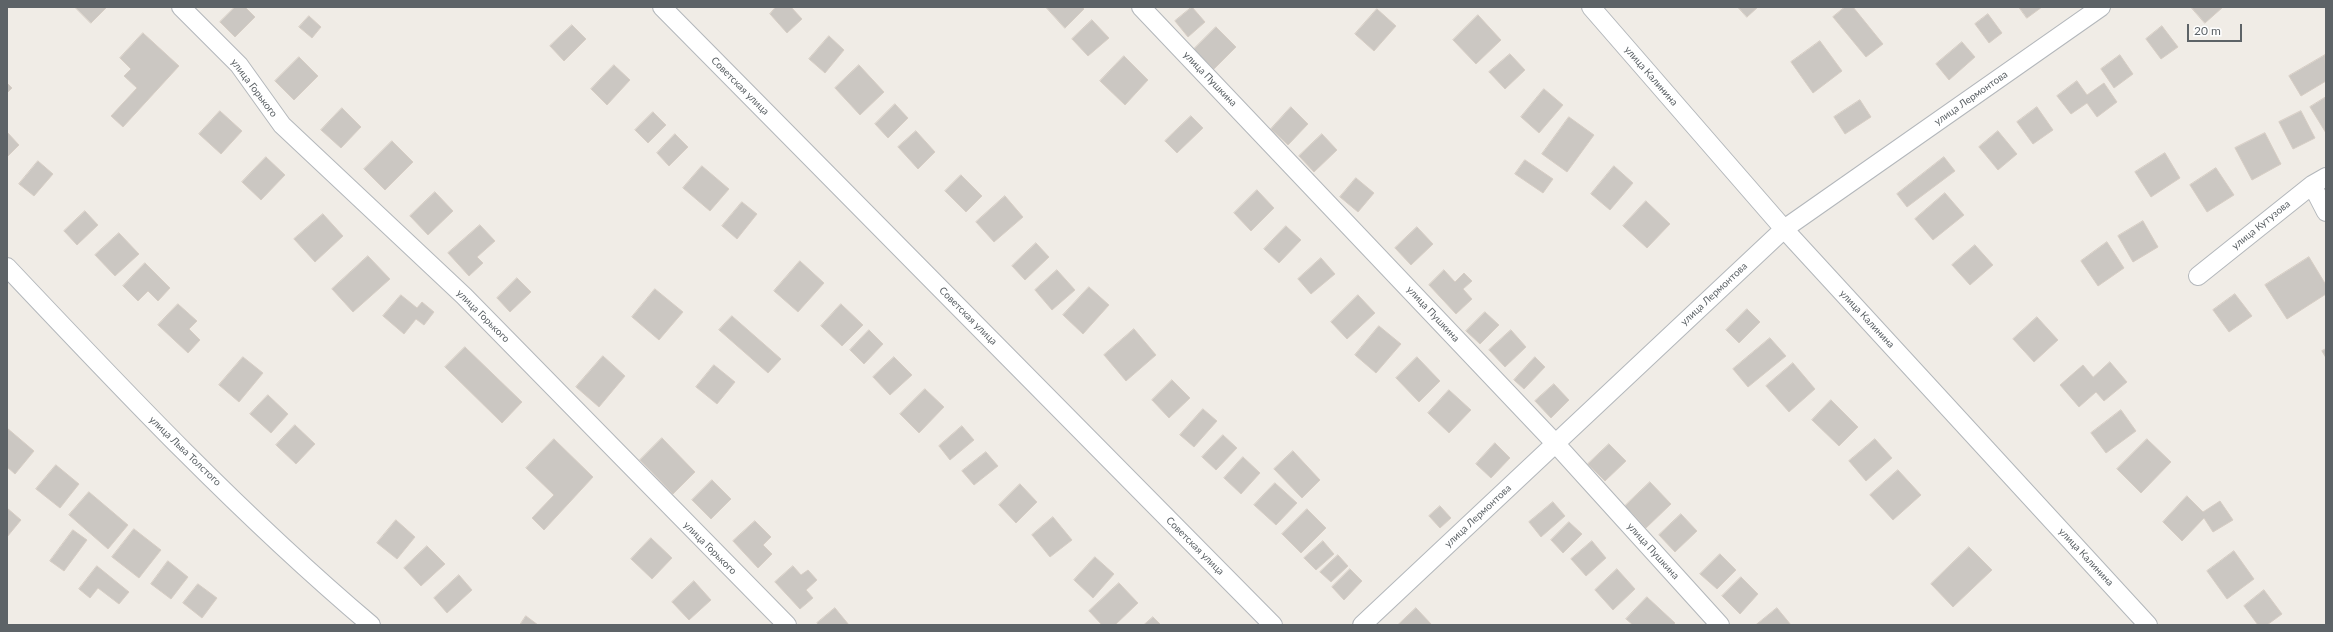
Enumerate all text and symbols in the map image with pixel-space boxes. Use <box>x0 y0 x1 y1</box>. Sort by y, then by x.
scale bar <box>2189 16 2244 42</box>
text: 20 m <box>2194 23 2221 38</box>
street label: улица Калинина <box>1622 44 1680 108</box>
street label: улица Пушкина <box>1181 49 1239 109</box>
street label: Советская улица <box>709 55 771 117</box>
street label: улица Горького <box>228 57 280 119</box>
street label: улица Лермонтова <box>1932 68 2010 128</box>
street label: улица Кутузова <box>2229 198 2293 252</box>
street label: улица Лермонтова <box>1678 260 1750 328</box>
street label: улица Пушкина <box>1404 284 1462 344</box>
street label: Советская улица <box>937 285 999 347</box>
street label: улица Горького <box>454 287 512 345</box>
street label: улица Калинина <box>1837 287 1897 351</box>
street label: улица Льва Толстого <box>147 414 223 488</box>
street label: улица Лермонтова <box>1442 482 1514 550</box>
street label: Советская улица <box>1164 515 1226 577</box>
street label: улица Горького <box>681 519 739 577</box>
street label: улица Пушкина <box>1624 520 1682 582</box>
street label: улица Калинина <box>2056 525 2116 589</box>

